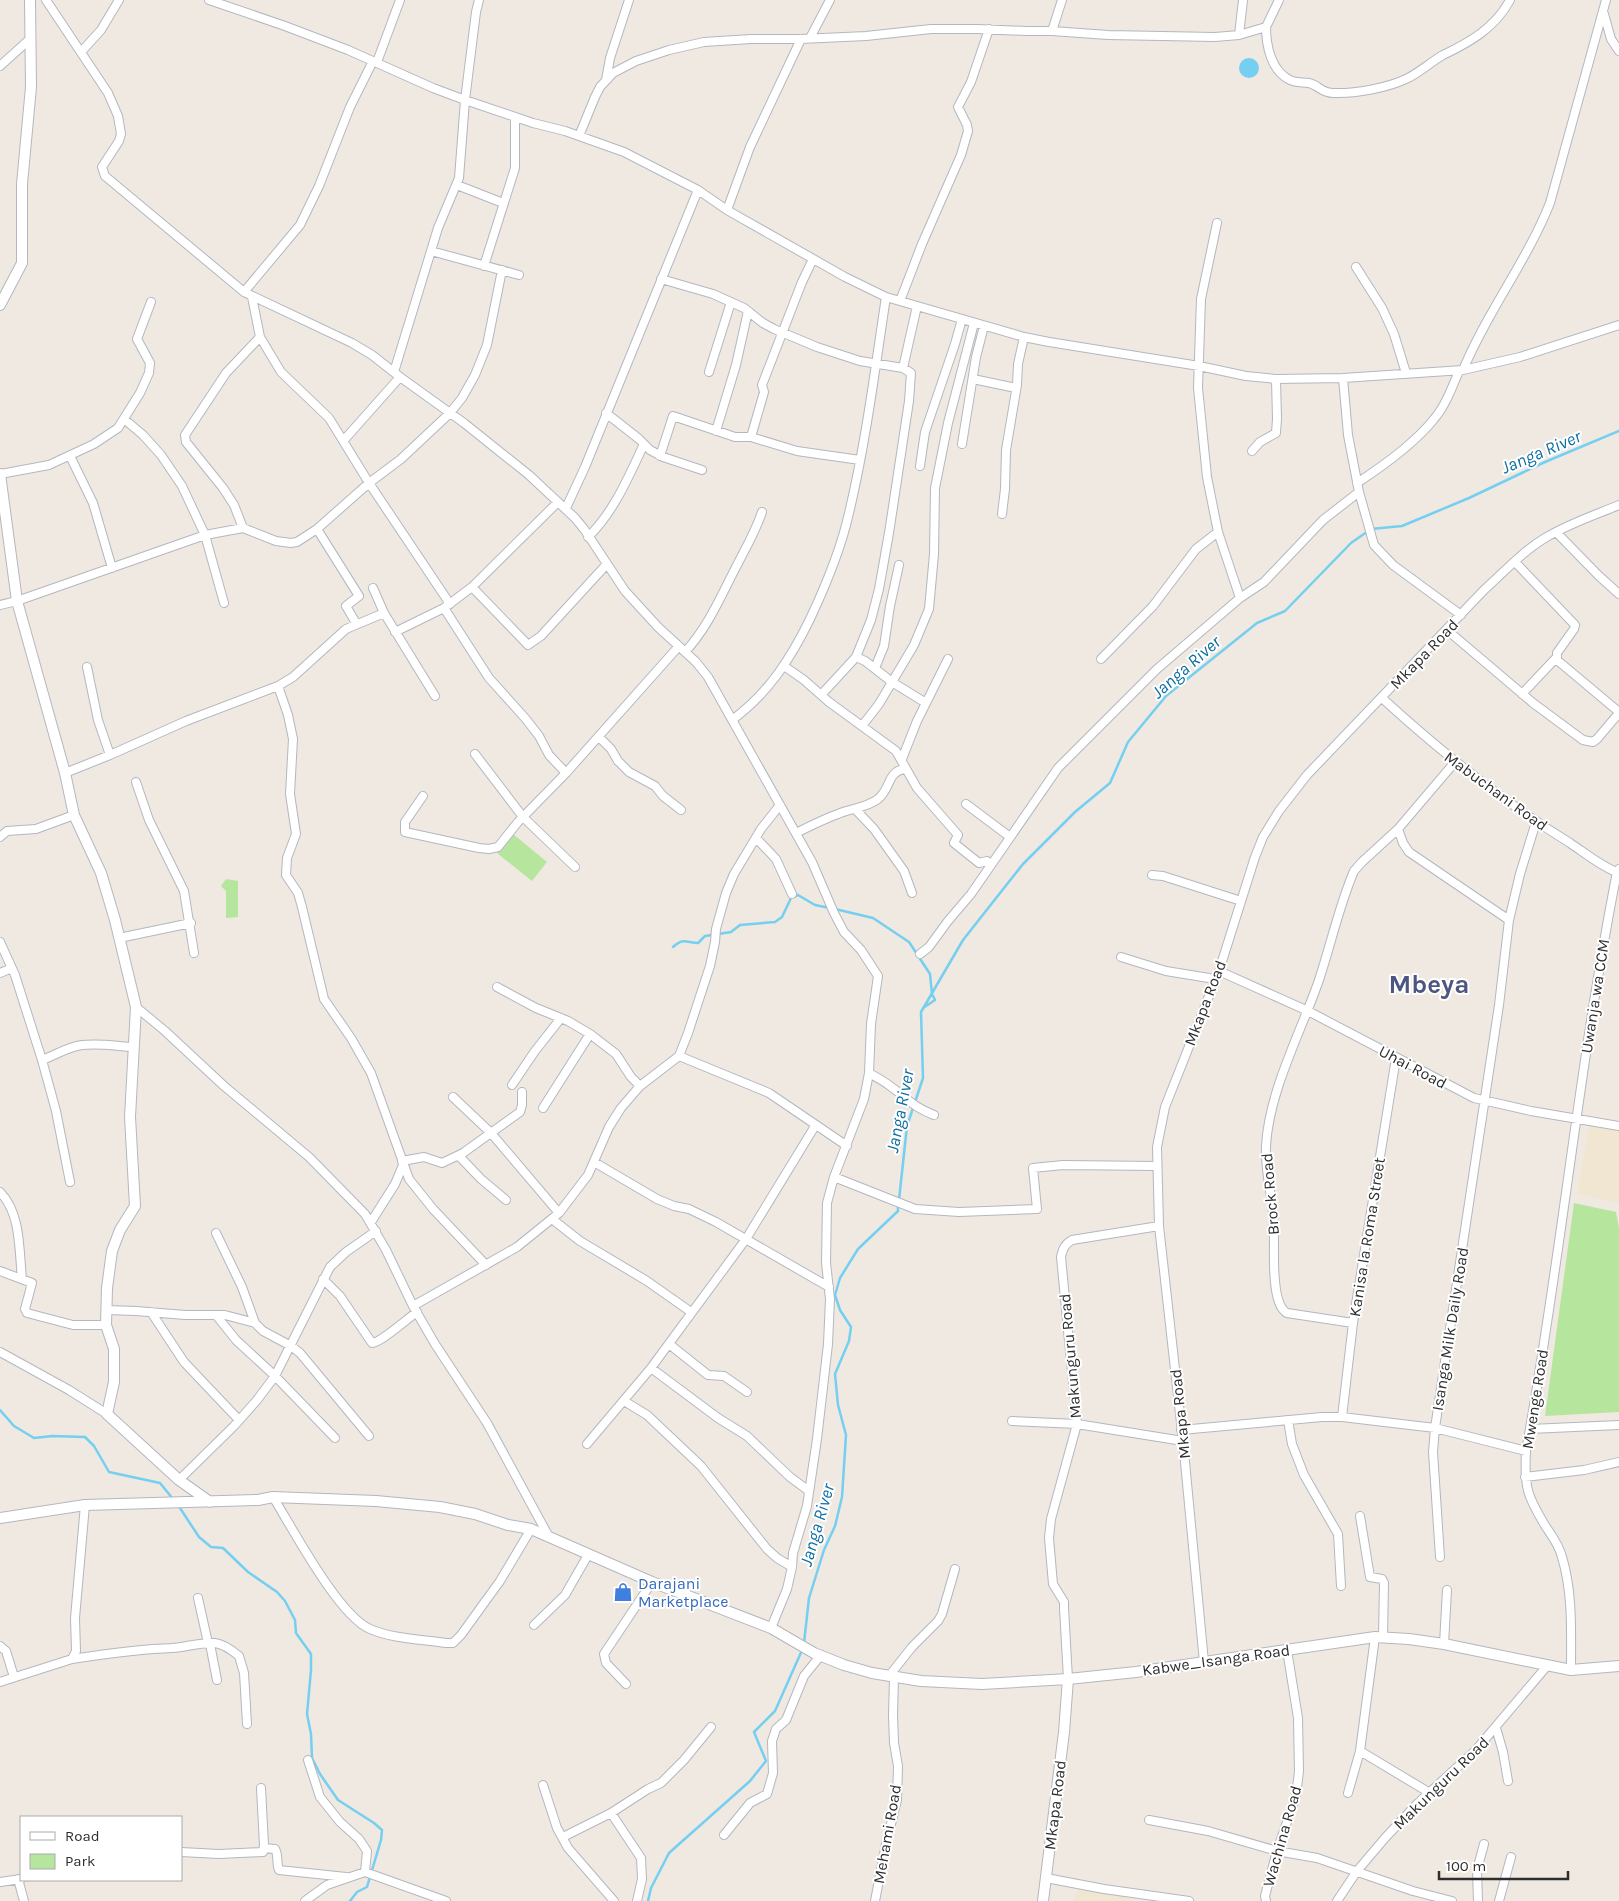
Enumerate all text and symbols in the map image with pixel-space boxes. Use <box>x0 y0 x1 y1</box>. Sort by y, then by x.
water label: Janga River <box>1498 425 1585 479</box>
street label: Mkapa Road <box>1386 615 1462 693</box>
water label: Janga River <box>1147 630 1226 703</box>
street label: Mabuchani Road <box>1441 747 1551 835</box>
street label: Uwanja wa CCM <box>1577 937 1613 1055</box>
street label: Mkapa Road <box>1180 958 1230 1048</box>
district label: Mbeya <box>1389 969 1469 1000</box>
street label: Uhai Road <box>1376 1041 1450 1093</box>
water label: Janga River <box>881 1066 919 1155</box>
street label: Brock Road <box>1257 1152 1283 1236</box>
street label: Kanisa la Roma Street <box>1345 1156 1389 1318</box>
street label: Isanga Milk Daily Road <box>1428 1246 1472 1412</box>
street label: Makunguru Road <box>1055 1293 1085 1419</box>
street label: Mwenge Road <box>1518 1348 1552 1450</box>
street label: Mkapa Road <box>1166 1368 1194 1460</box>
water label: Janga River <box>795 1480 840 1569</box>
place label: Darajani Marketplace <box>638 1574 729 1611</box>
shop icon: Darajani Marketplace <box>612 1581 634 1603</box>
street label: Kabwe_Isanga Road <box>1141 1640 1291 1680</box>
street label: Makunguru Road <box>1389 1733 1493 1833</box>
street label: Mkapa Road <box>1040 1759 1070 1851</box>
street label: Mehami Road <box>869 1783 905 1885</box>
street label: Wachina Road <box>1258 1783 1306 1889</box>
legend <box>20 1816 182 1881</box>
text: Road <box>65 1827 100 1845</box>
scale bar <box>1439 1848 1568 1880</box>
text: Park <box>65 1852 95 1870</box>
text: 100 m <box>1446 1857 1486 1875</box>

